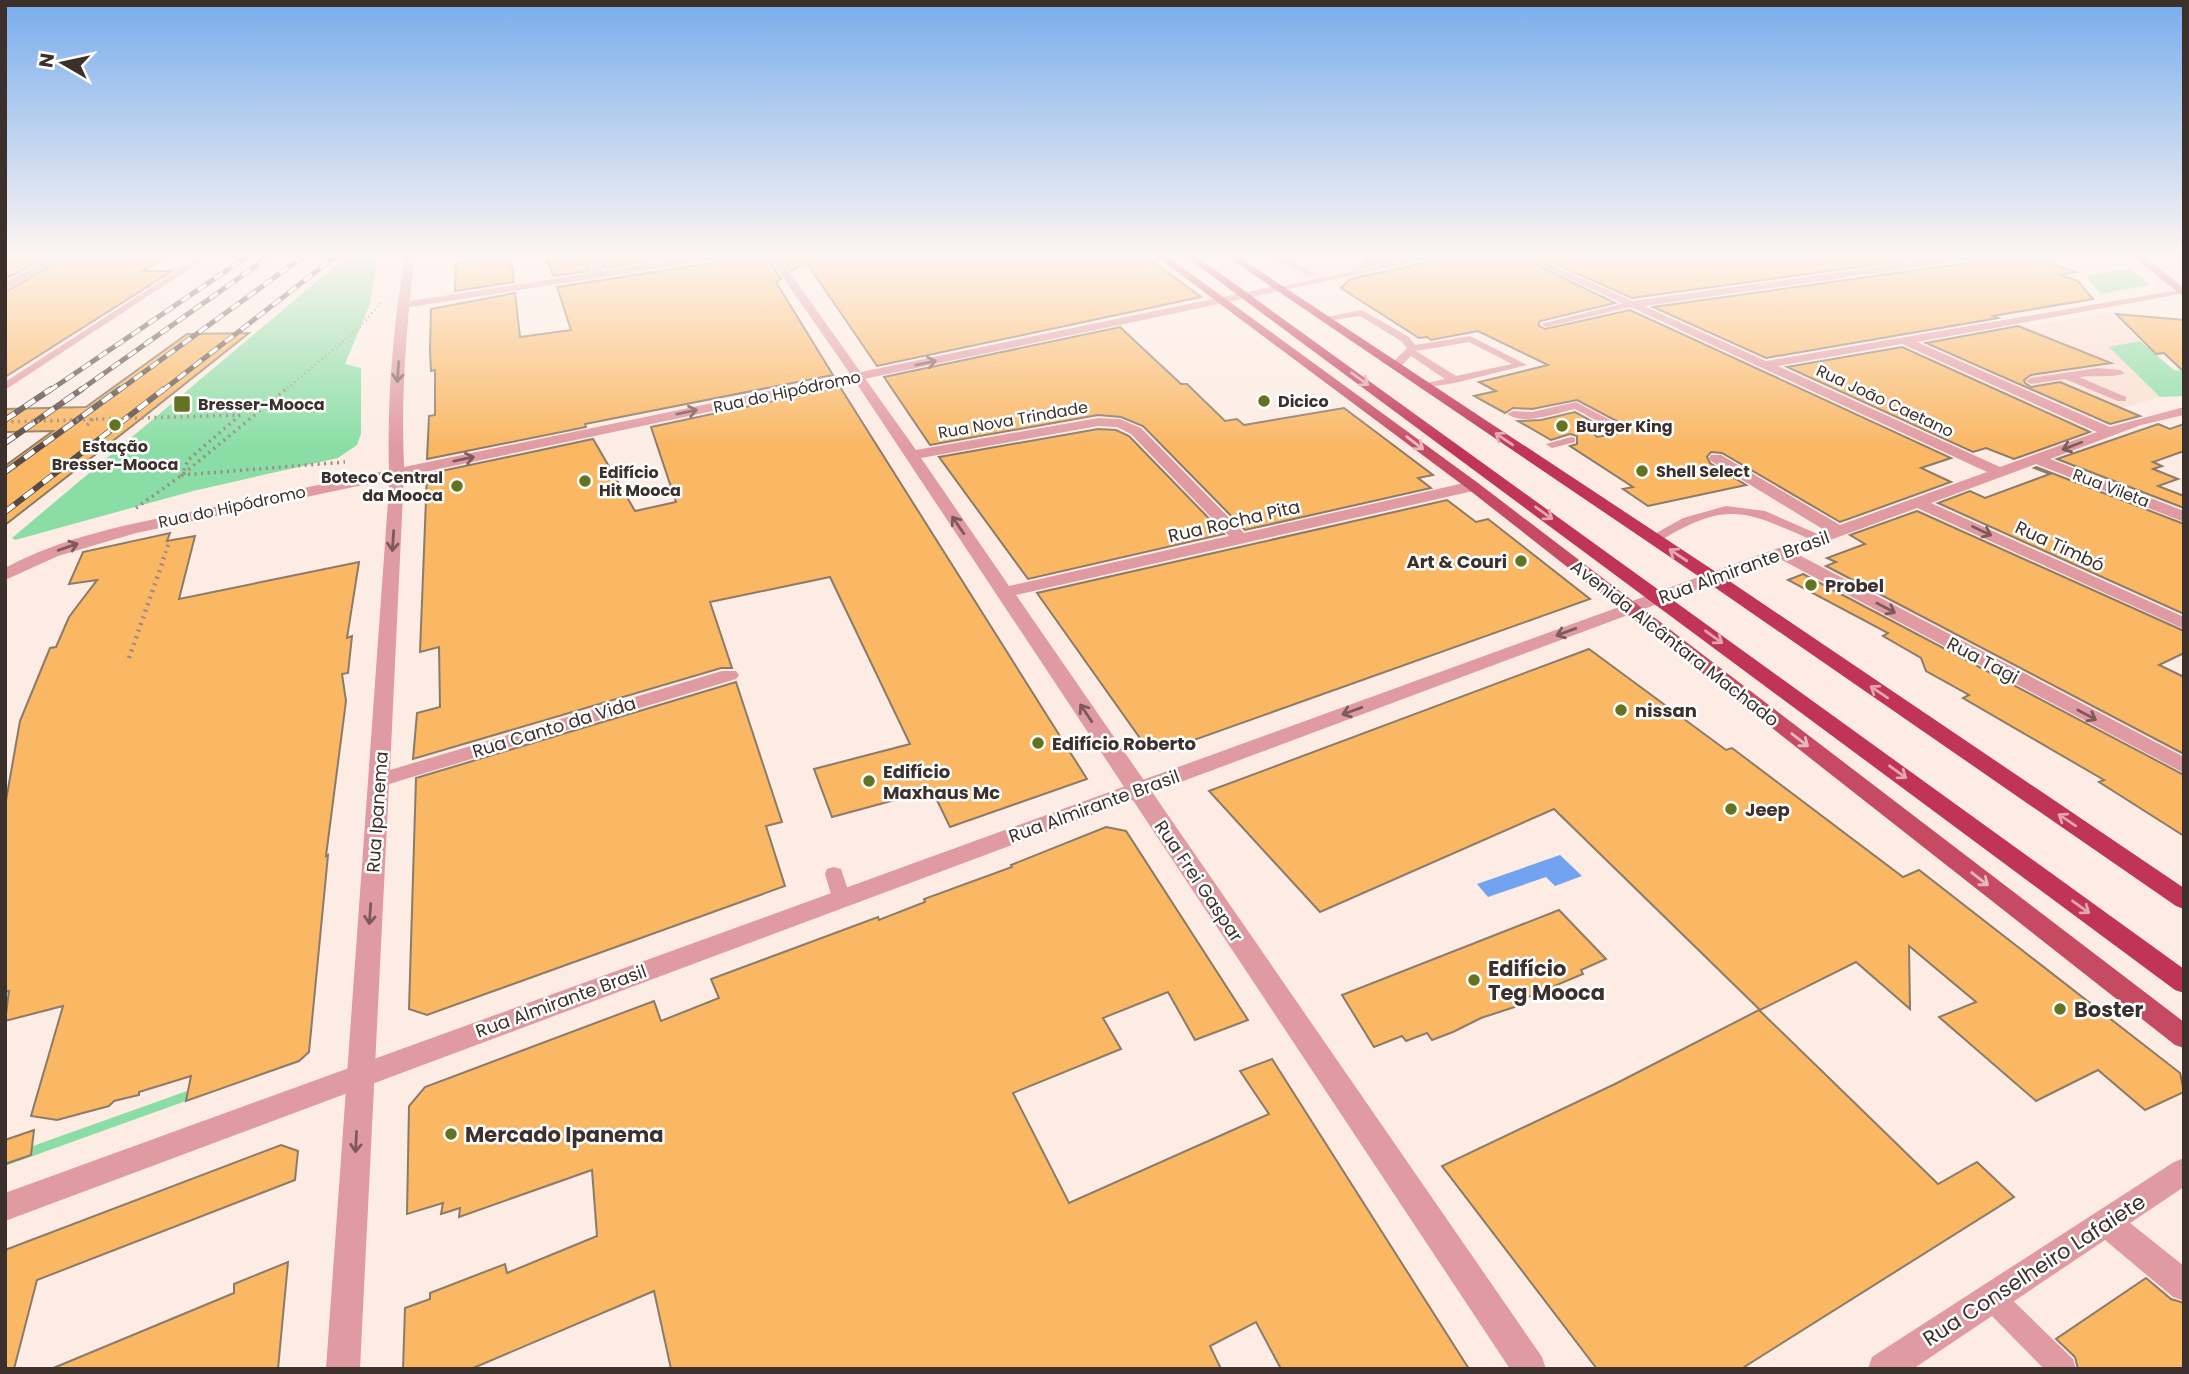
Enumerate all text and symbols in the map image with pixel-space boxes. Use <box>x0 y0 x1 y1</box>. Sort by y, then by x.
north arrow <box>28 28 98 98</box>
text: N <box>32 51 61 70</box>
one-way arrow <box>914 355 937 369</box>
street label: Rua João Caetano <box>1812 359 1958 443</box>
one-way arrow <box>392 360 405 383</box>
street label: Rua do Hipódromo <box>711 365 863 419</box>
one-way arrow <box>1350 372 1369 386</box>
place label: Dicico <box>1278 390 1329 413</box>
place label: Bresser-Mooca <box>198 393 325 416</box>
marker: Dicico <box>1256 393 1272 409</box>
marker: Bresser-Mooca <box>172 394 192 414</box>
street label: Rua Nova Trindade <box>936 395 1090 445</box>
one-way arrow <box>675 405 698 419</box>
place label: Burger King <box>1576 415 1673 438</box>
marker: Estação Bresser-Mooca <box>107 417 123 433</box>
marker: Burger King <box>1554 418 1570 434</box>
one-way arrow <box>1495 432 1515 446</box>
place label: Estação Bresser-Mooca <box>52 435 178 476</box>
one-way arrow <box>1405 436 1424 451</box>
one-way arrow <box>2062 441 2084 454</box>
one-way arrow <box>452 451 475 465</box>
place label: Shell Select <box>1656 460 1750 483</box>
place label: Edifício Hit Mooca <box>599 461 681 502</box>
marker: Shell Select <box>1634 463 1650 479</box>
street label: Rua Vileta <box>2069 463 2153 513</box>
place label: Boteco Central da Mooca <box>321 466 443 507</box>
marker: Edifício Hit Mooca <box>577 473 593 489</box>
marker: Boteco Central da Mooca <box>449 478 465 494</box>
street label: Rua do Hipódromo <box>156 480 308 534</box>
street label: Rua Rocha Pita <box>1165 494 1303 548</box>
one-way arrow <box>1534 506 1553 520</box>
street label: Rua Timbó <box>2011 514 2109 578</box>
one-way arrow <box>951 516 965 535</box>
street label: Rua Almirante Brasil <box>1655 524 1833 610</box>
one-way arrow <box>1971 526 1992 539</box>
one-way arrow <box>387 529 400 552</box>
one-way arrow <box>56 540 78 552</box>
one-way arrow <box>1668 548 1688 562</box>
place label: Art & Couri <box>1406 549 1507 574</box>
marker: Art & Couri <box>1513 553 1529 569</box>
street label: Avenida Alcântara Machado <box>1566 554 1784 732</box>
place label: Probel <box>1825 573 1884 598</box>
marker: Probel <box>1803 577 1819 593</box>
one-way arrow <box>1875 602 1896 615</box>
one-way arrow <box>1555 626 1577 639</box>
one-way arrow <box>1705 629 1724 644</box>
street label: Rua Tagi <box>1943 631 2023 689</box>
one-way arrow <box>1870 685 1889 699</box>
street label: Rua Canto da Vida <box>469 690 639 764</box>
place label: nissan <box>1635 698 1697 723</box>
marker: nissan <box>1613 702 1629 718</box>
one-way arrow <box>1078 704 1093 723</box>
one-way arrow <box>1342 705 1364 718</box>
one-way arrow <box>2076 708 2097 722</box>
place label: Edifício Roberto <box>1052 731 1196 756</box>
one-way arrow <box>1790 732 1809 747</box>
marker: Edifício Roberto <box>1030 735 1046 751</box>
street label: Rua Ipanema <box>360 750 394 874</box>
place label: Edifício Maxhaus Mc <box>883 759 1000 805</box>
street label: Rua Almirante Brasil <box>1005 763 1183 849</box>
one-way arrow <box>1888 765 1907 779</box>
marker: Edifício Maxhaus Mc <box>861 773 877 789</box>
place label: Jeep <box>1745 797 1790 822</box>
marker: Jeep <box>1723 801 1739 817</box>
one-way arrow <box>2058 813 2077 827</box>
street label: Rua Frei Gaspar <box>1149 815 1249 947</box>
one-way arrow <box>1970 872 1988 887</box>
one-way arrow <box>2071 900 2090 914</box>
one-way arrow <box>363 903 376 925</box>
place label: Edifício Teg Mooca <box>1488 954 1605 1007</box>
street label: Rua Almirante Brasil <box>472 958 650 1044</box>
marker: Edifício Teg Mooca <box>1466 972 1482 988</box>
place label: Boster <box>2074 995 2143 1024</box>
marker: Boster <box>2052 1001 2068 1017</box>
place label: Mercado Ipanema <box>465 1120 664 1149</box>
marker: Mercado Ipanema <box>443 1126 459 1142</box>
one-way arrow <box>349 1130 362 1152</box>
street label: Rua Conselheiro Lafaiete <box>1917 1187 2151 1353</box>

